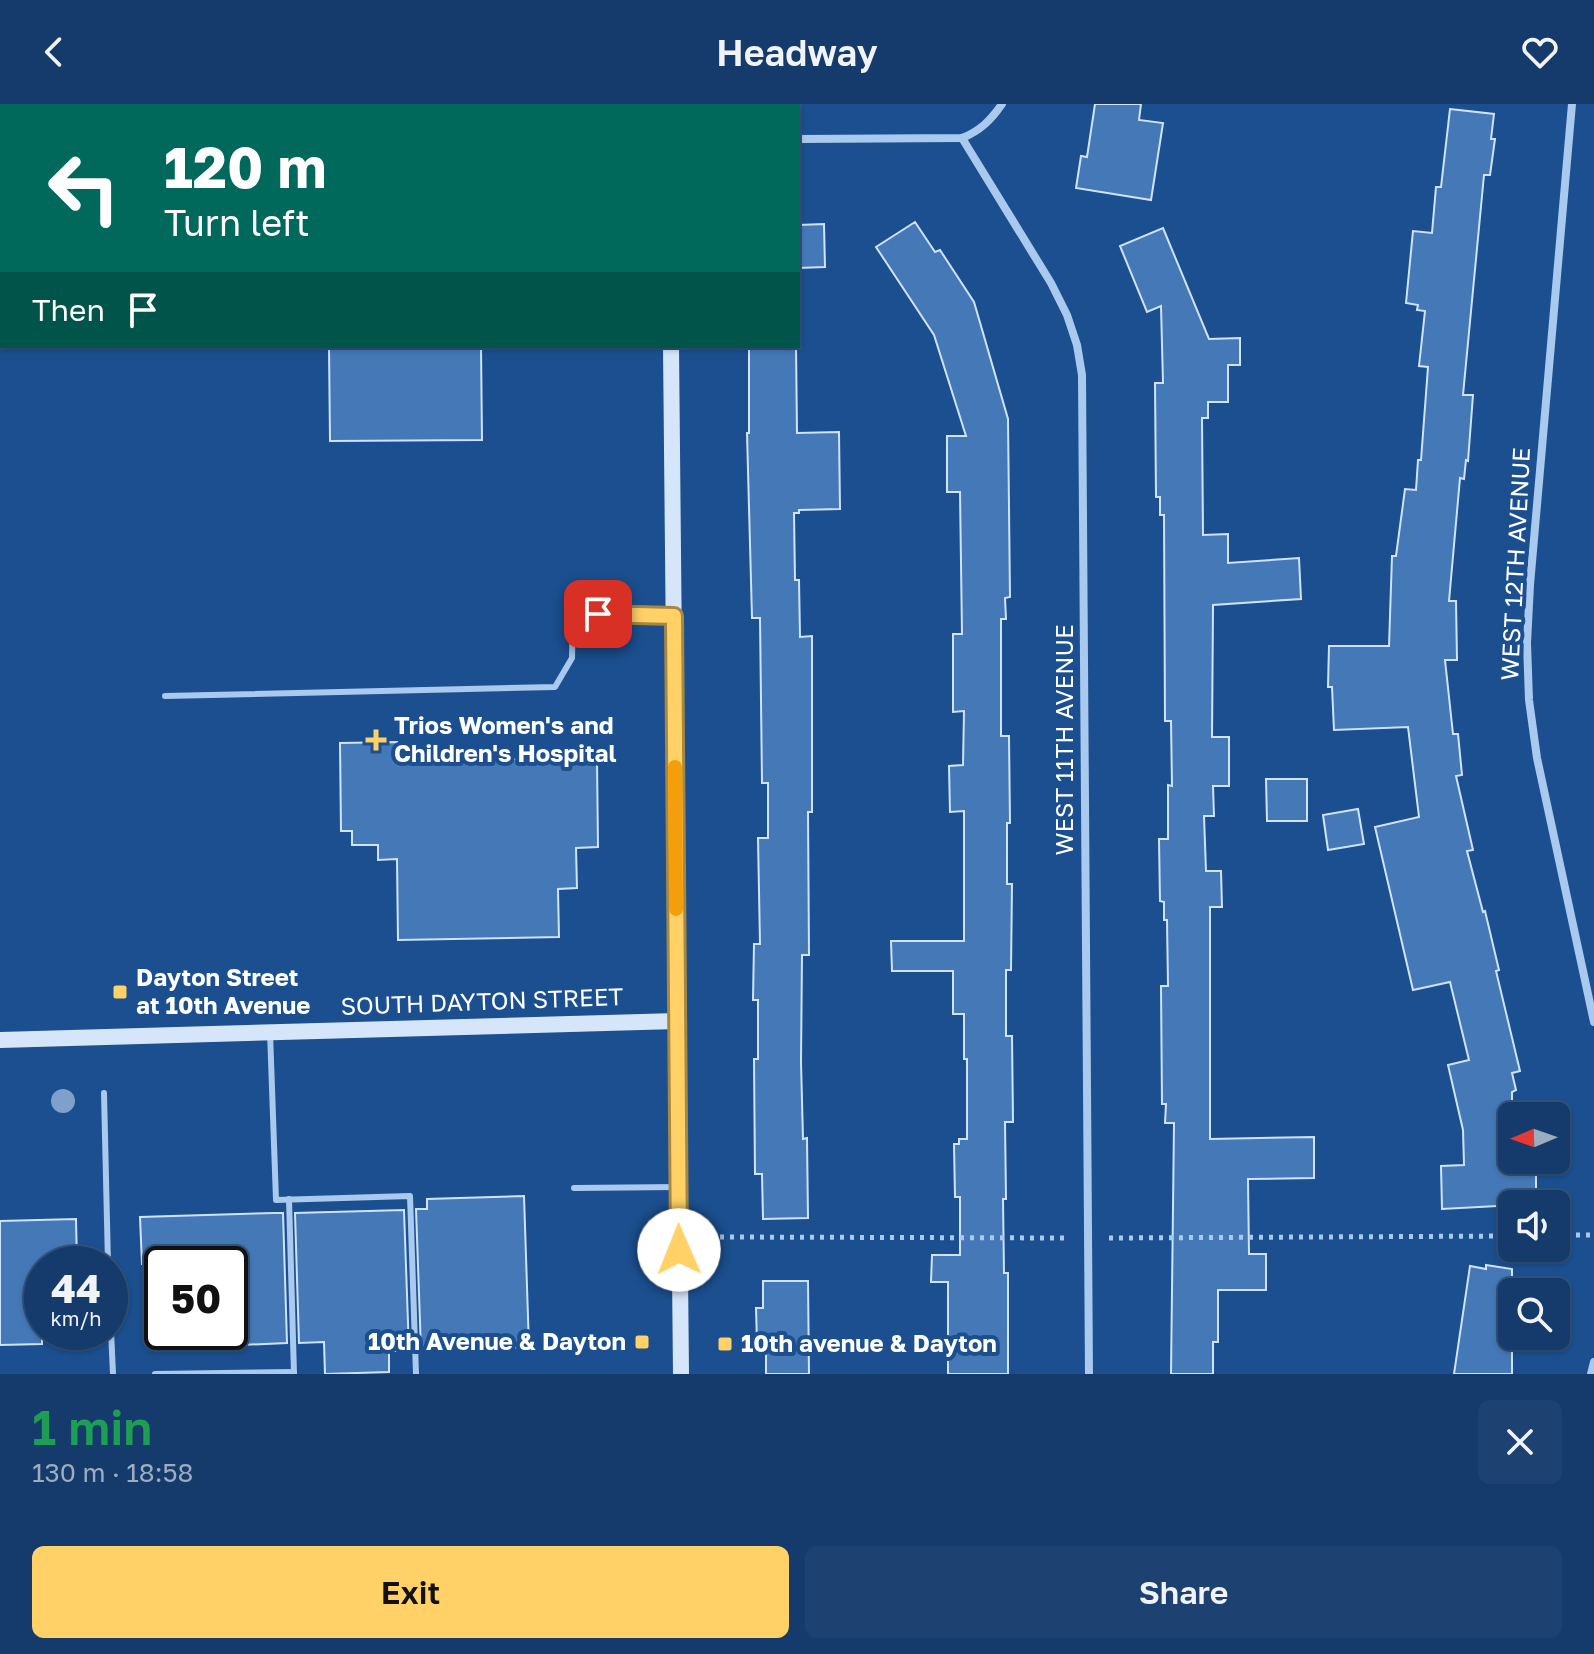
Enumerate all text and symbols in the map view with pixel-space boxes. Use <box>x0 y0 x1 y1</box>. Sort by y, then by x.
icon: back <box>32 30 76 74</box>
icon: heart <box>1518 30 1562 74</box>
text: Headway <box>716 31 878 74</box>
text: 120 m <box>164 133 326 200</box>
icon: left <box>32 136 136 240</box>
text: Turn left <box>164 201 310 244</box>
icon: arrive <box>121 288 165 332</box>
text: Then <box>32 292 105 328</box>
street label: WEST 12TH AVENUE <box>1494 447 1535 681</box>
pin <box>564 580 632 648</box>
icon: arrive <box>576 592 620 636</box>
street label: WEST 11TH AVENUE <box>1049 624 1078 856</box>
place label: Trios Women's and Children's Hospital <box>394 710 616 767</box>
marker: Trios Women's and Children's Hospital <box>365 729 387 751</box>
place label: Dayton Street at 10th Avenue <box>136 962 310 1019</box>
street label: SOUTH DAYTON STREET <box>340 981 624 1020</box>
marker: Dayton Street at 10th Avenue <box>111 983 129 1001</box>
north arrow <box>1498 1102 1570 1174</box>
map controls <box>1498 1102 1570 1350</box>
button: sound <box>1498 1190 1570 1262</box>
position arrow <box>637 1208 721 1292</box>
speed limit sign: 50 <box>144 1246 248 1350</box>
text: 44 <box>51 1264 101 1312</box>
button: search <box>1498 1278 1570 1350</box>
text: km/h <box>51 1306 101 1330</box>
place label: 10th Avenue & Dayton <box>368 1326 626 1355</box>
place label: 10th avenue & Dayton <box>741 1328 997 1357</box>
marker: 10th Avenue & Dayton <box>633 1333 651 1351</box>
marker: 10th avenue & Dayton <box>716 1335 734 1353</box>
text: 1 min <box>32 1398 152 1456</box>
button: close <box>1478 1400 1562 1484</box>
text: 130 m · 18:58 <box>32 1457 193 1488</box>
button: Exit <box>32 1546 789 1638</box>
button: Share <box>805 1546 1562 1638</box>

